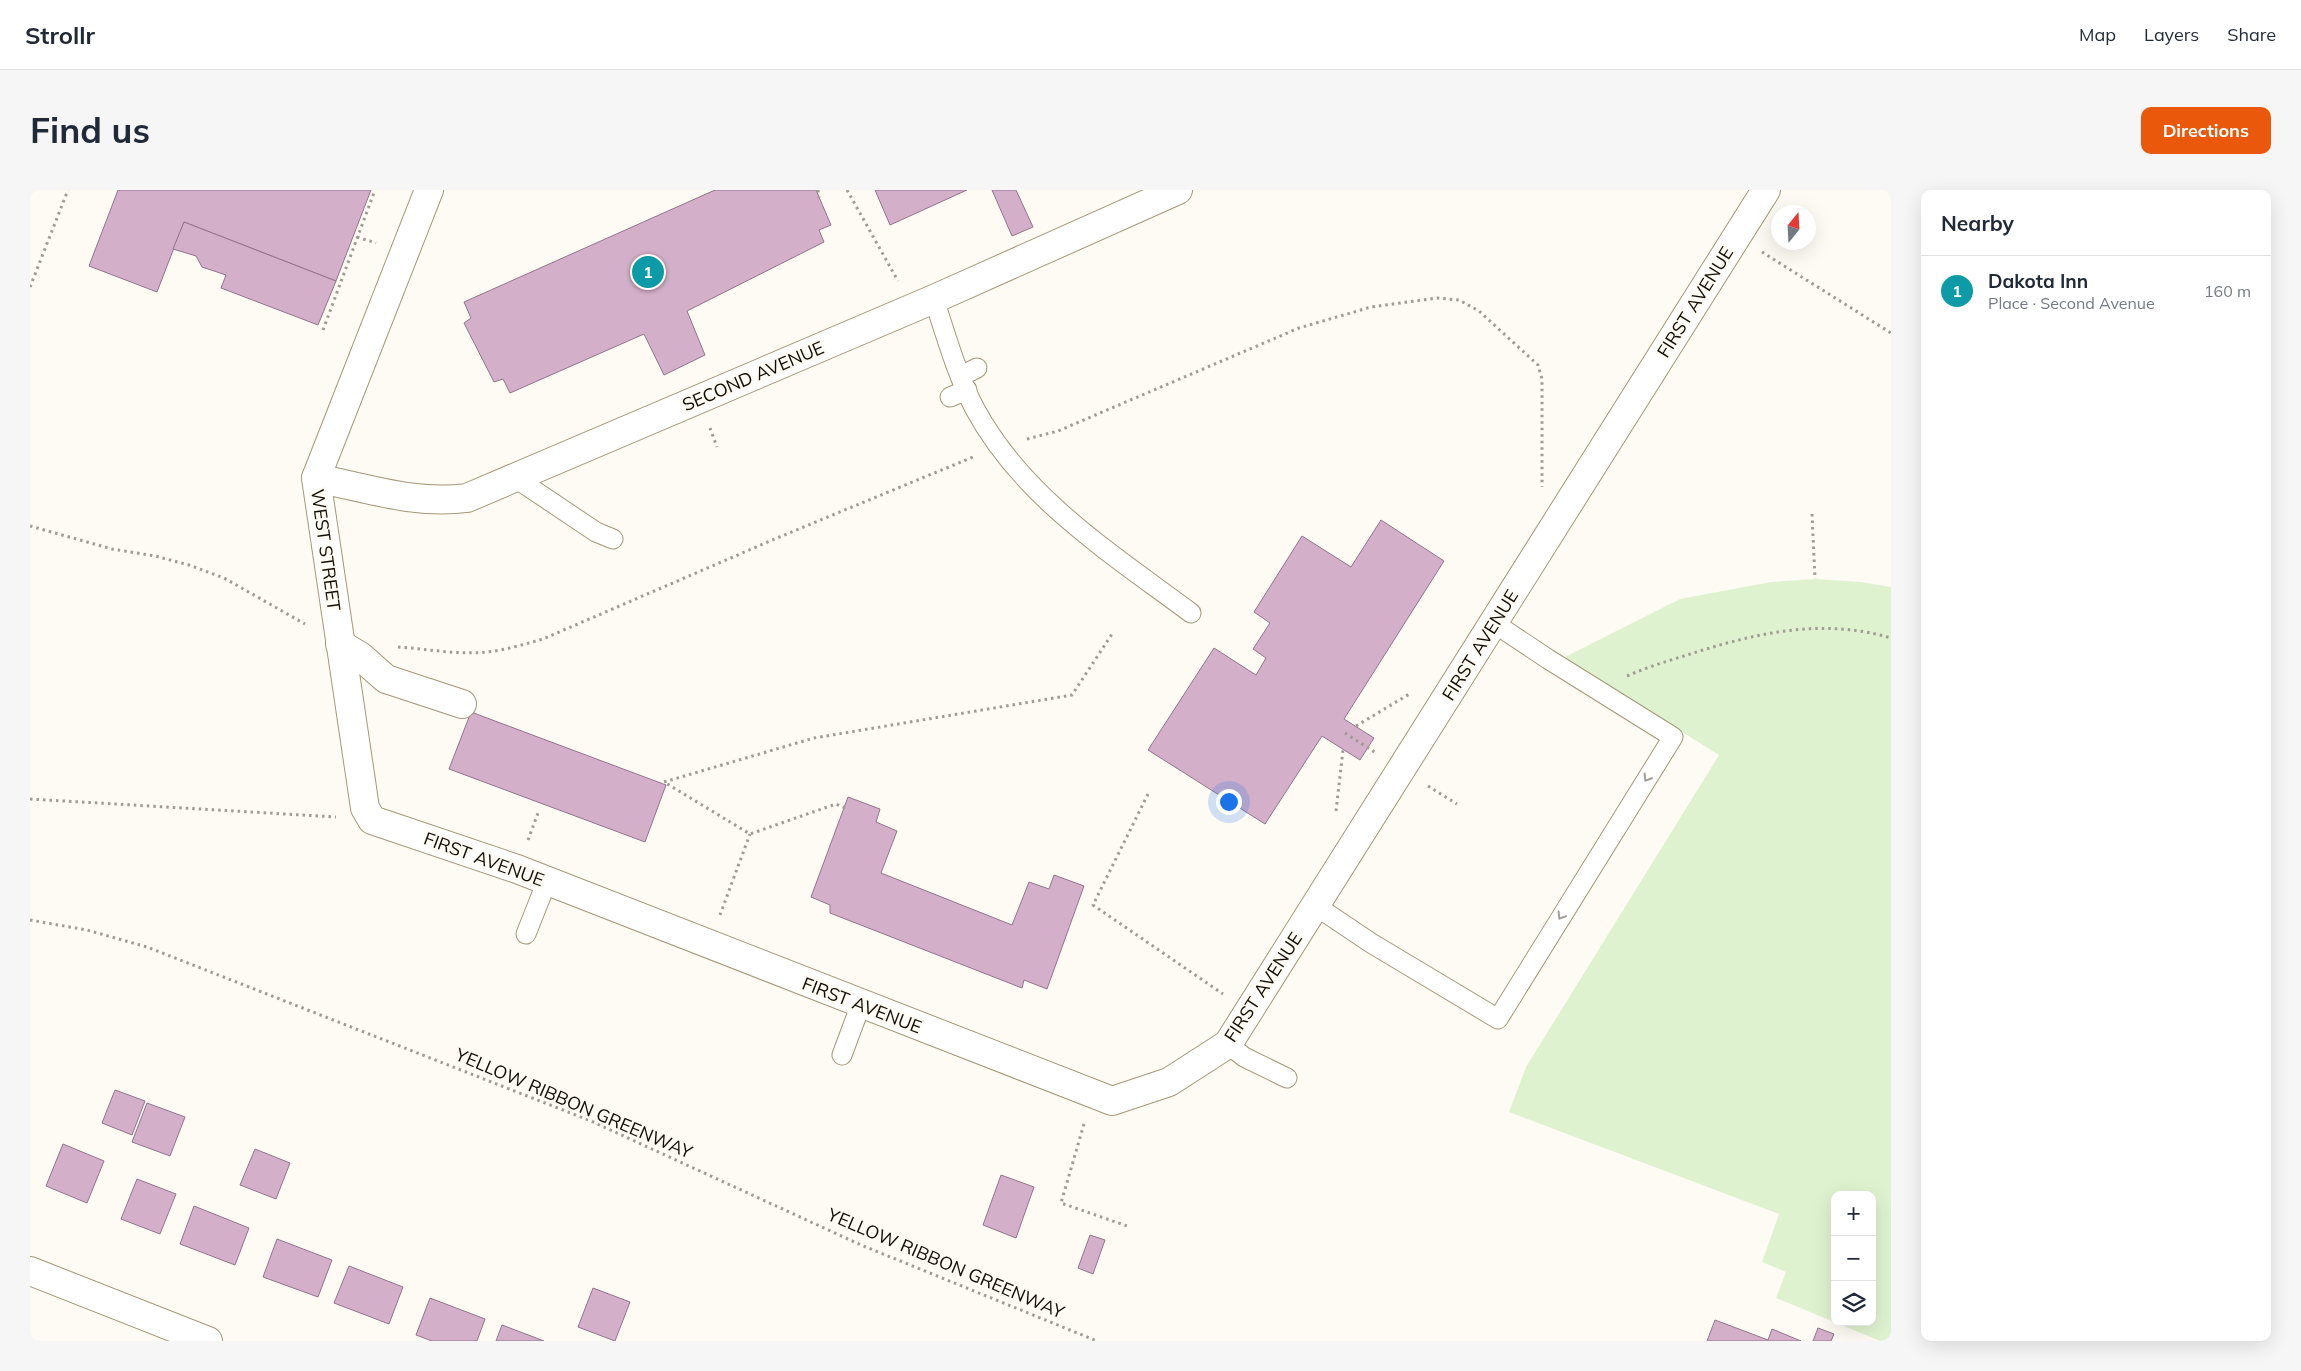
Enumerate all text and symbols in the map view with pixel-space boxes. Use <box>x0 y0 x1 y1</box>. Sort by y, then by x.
text: Strollr <box>25 20 95 50</box>
text: Map <box>2079 23 2116 46</box>
text: Layers <box>2144 23 2199 46</box>
text: Share <box>2227 23 2276 46</box>
button: Directions <box>2141 107 2271 154</box>
text: Find us <box>30 108 150 152</box>
north arrow <box>1771 205 1816 250</box>
text: Nearby <box>1941 210 2014 236</box>
street label: FIRST AVENUE <box>1652 242 1738 362</box>
pin: 1 <box>632 253 664 291</box>
text: Dakota Inn <box>1988 269 2088 293</box>
text: 1 <box>1952 281 1962 301</box>
text: 160 m <box>2204 281 2251 301</box>
text: Place · Second Avenue <box>1988 293 2155 313</box>
street label: SECOND AVENUE <box>679 336 827 416</box>
street label: WEST STREET <box>306 487 346 613</box>
street label: FIRST AVENUE <box>1437 585 1523 705</box>
one-way arrow <box>1644 773 1654 782</box>
your location <box>1216 789 1242 815</box>
street label: FIRST AVENUE <box>421 827 547 891</box>
one-way arrow <box>1558 911 1568 920</box>
street label: FIRST AVENUE <box>1219 928 1307 1046</box>
street label: FIRST AVENUE <box>799 972 925 1038</box>
street label: YELLOW RIBBON GREENWAY <box>451 1042 697 1164</box>
map controls <box>1831 1191 1876 1326</box>
button: + <box>1831 1191 1876 1236</box>
street label: YELLOW RIBBON GREENWAY <box>823 1202 1069 1324</box>
button: − <box>1831 1236 1876 1281</box>
button: layers <box>1831 1281 1876 1326</box>

